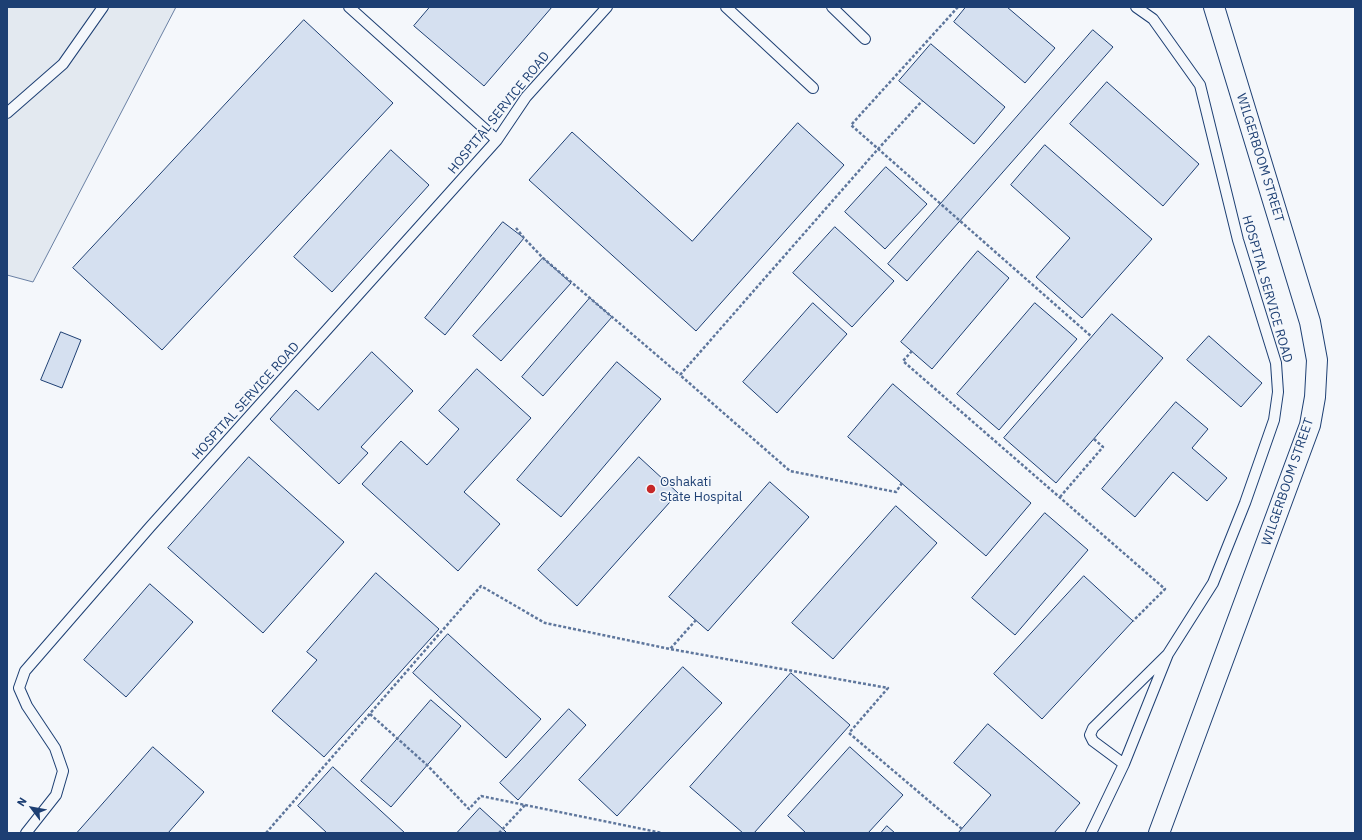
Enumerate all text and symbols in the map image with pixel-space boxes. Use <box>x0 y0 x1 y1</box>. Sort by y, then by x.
street label: HOSPITAL SERVICE ROAD <box>445 49 553 177</box>
street label: WILGERBOOM STREET <box>1233 92 1287 224</box>
street label: HOSPITAL SERVICE ROAD <box>1238 213 1296 365</box>
street label: HOSPITAL SERVICE ROAD <box>189 339 303 463</box>
street label: WILGERBOOM STREET <box>1259 416 1317 548</box>
place label: Oshakati State Hospital <box>660 474 742 505</box>
marker: Oshakati State Hospital <box>645 483 657 495</box>
north arrow <box>12 788 52 828</box>
text: N <box>14 795 30 809</box>

